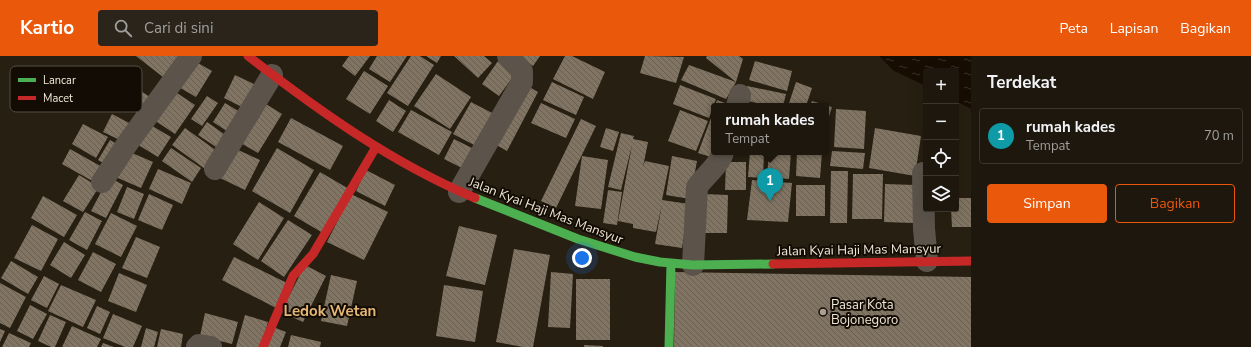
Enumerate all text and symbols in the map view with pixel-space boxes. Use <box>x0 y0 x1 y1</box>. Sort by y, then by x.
search box <box>98 10 378 46</box>
text: Kartio <box>20 15 74 41</box>
icon: search <box>112 17 134 39</box>
text: Cari di sini <box>144 18 213 38</box>
text: Peta <box>1060 19 1088 38</box>
text: Lapisan <box>1110 19 1158 38</box>
text: Bagikan <box>1180 19 1231 38</box>
legend <box>10 66 142 112</box>
map controls <box>923 68 959 212</box>
button: + <box>923 68 959 104</box>
text: Terdekat <box>987 71 1056 94</box>
text: Lancar <box>43 73 76 88</box>
text: Macet <box>43 91 73 106</box>
popup <box>711 103 829 155</box>
button: − <box>923 104 959 140</box>
text: rumah kades <box>725 110 815 130</box>
text: rumah kades <box>1026 117 1115 137</box>
text: 1 <box>997 127 1005 145</box>
text: 70 m <box>1204 127 1234 145</box>
text: Tempat <box>725 130 769 148</box>
text: Tempat <box>1026 137 1070 155</box>
button: locate <box>923 140 959 176</box>
pin: 1 <box>757 168 783 201</box>
street label: Jalan Kyai Haji Mas Mansyur <box>465 173 626 249</box>
button: layers <box>923 176 959 212</box>
button: Simpan <box>987 184 1107 223</box>
button: Bagikan <box>1115 184 1235 223</box>
street label: Jalan Kyai Haji Mas Mansyur <box>776 240 942 260</box>
your location <box>572 248 592 268</box>
place label: Pasar Kota Bojonegoro <box>831 296 898 329</box>
district label: Ledok Wetan <box>284 301 376 321</box>
marker: Pasar Kota Bojonegoro <box>818 307 828 317</box>

